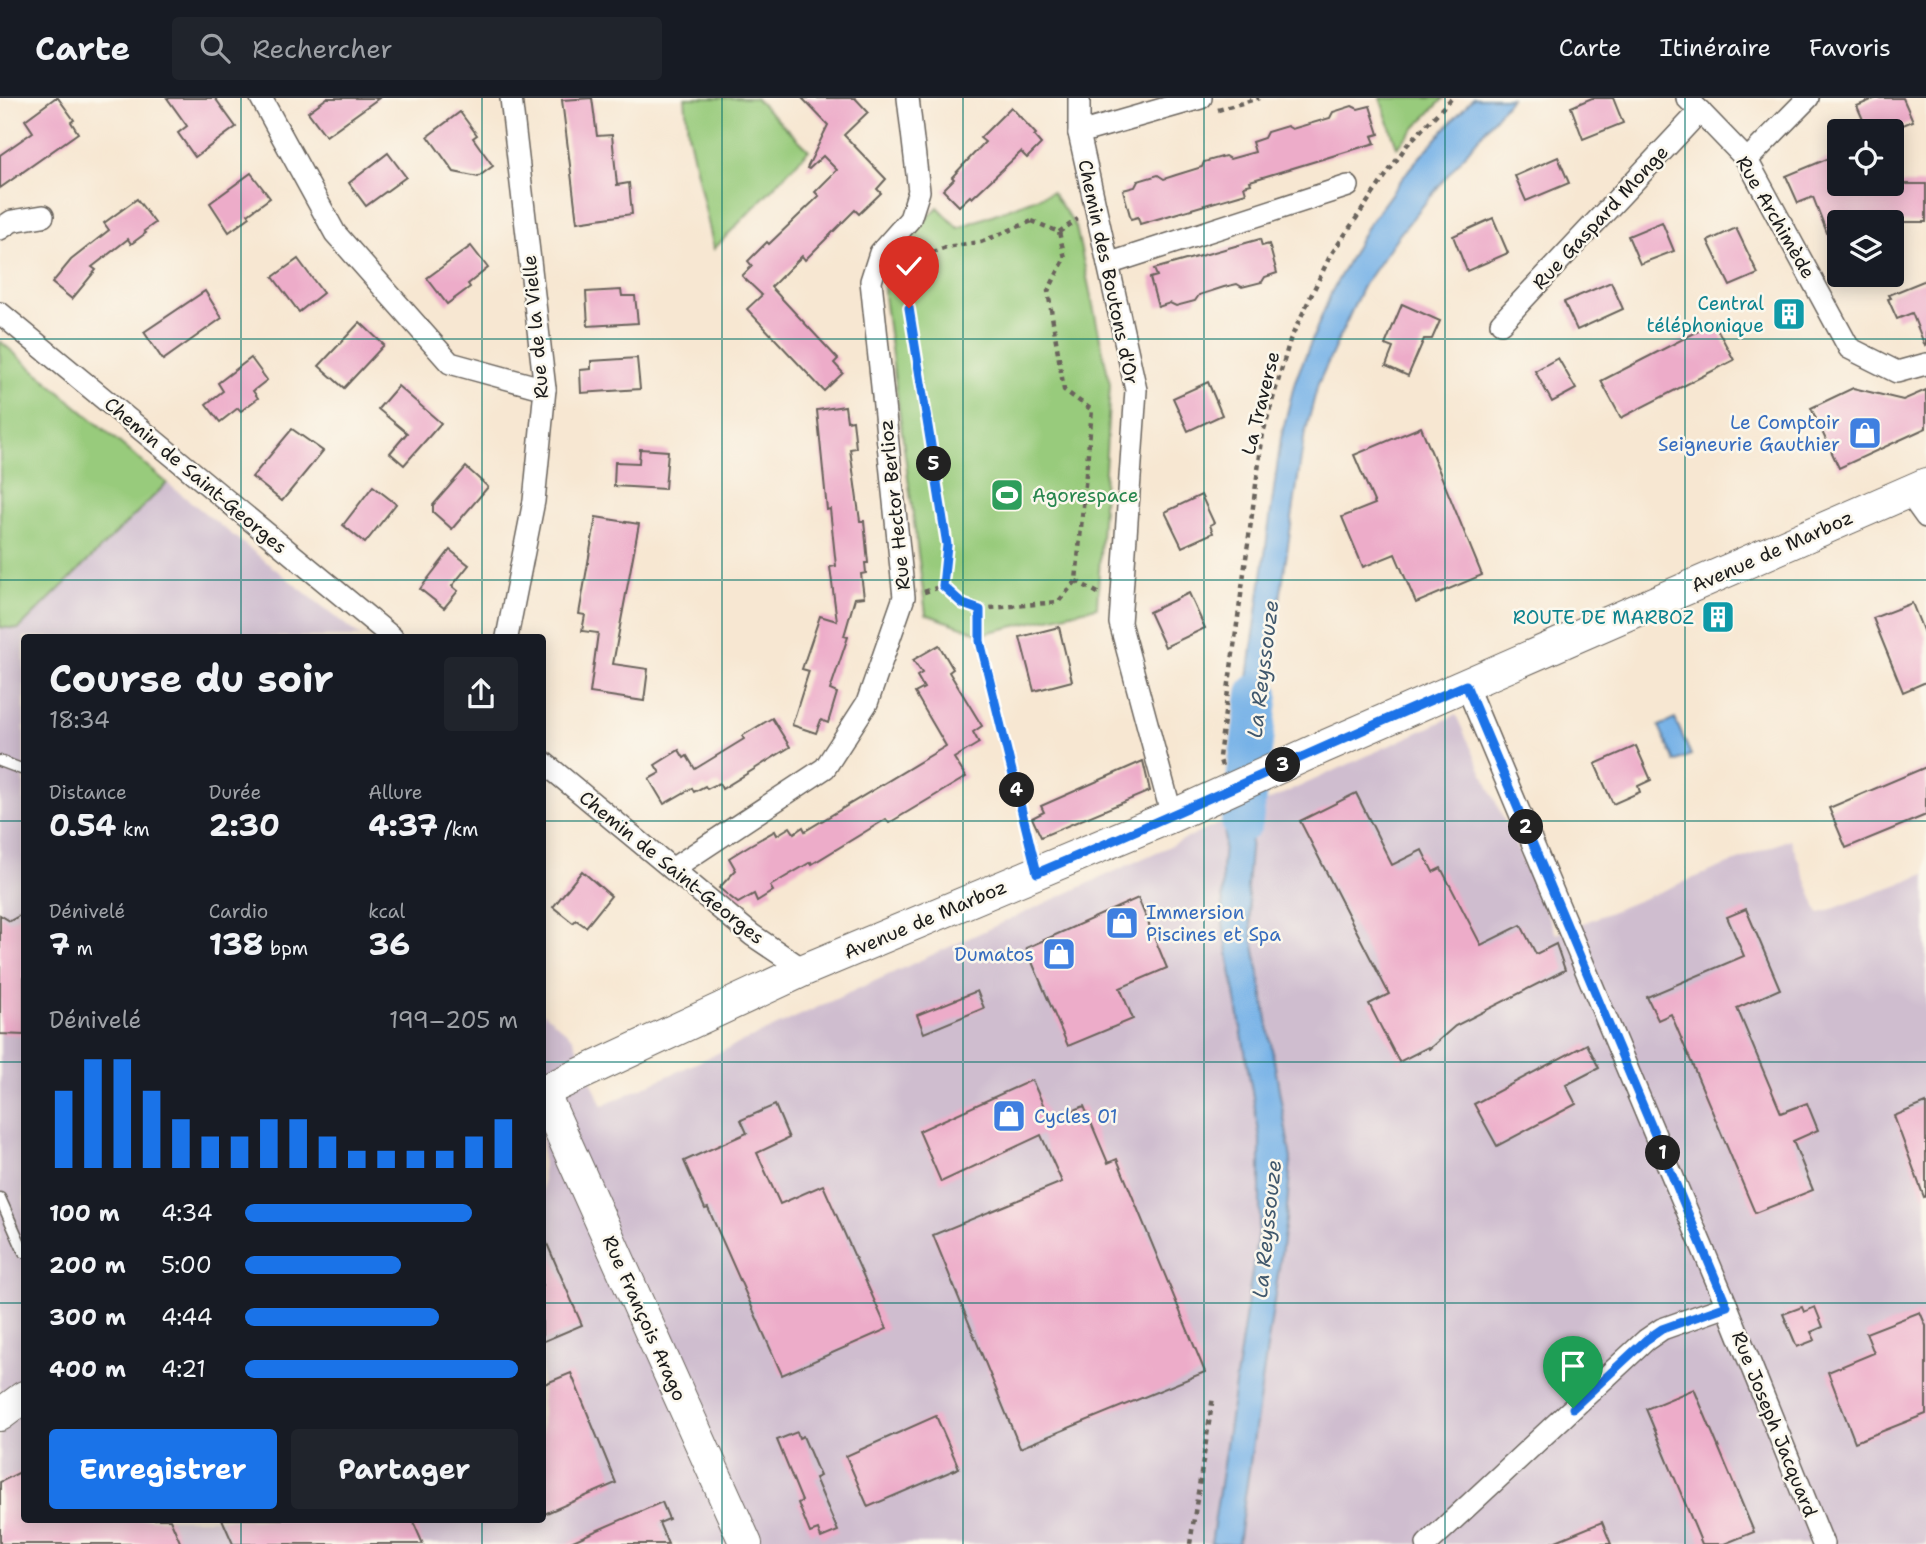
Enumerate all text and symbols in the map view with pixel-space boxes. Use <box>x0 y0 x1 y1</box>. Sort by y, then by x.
search box <box>172 17 662 80</box>
text: Carte <box>35 26 130 71</box>
icon: search <box>196 29 234 67</box>
text: Rechercher <box>252 31 393 66</box>
text: Carte <box>1559 32 1622 64</box>
text: Itinéraire <box>1660 32 1771 64</box>
text: Favoris <box>1809 32 1891 64</box>
map controls <box>1827 119 1904 287</box>
button: locate <box>1827 119 1904 196</box>
street label: Rue Gaspard Monge <box>1527 140 1674 295</box>
street label: Rue Archimède <box>1730 151 1821 283</box>
street label: Chemin des Boutons d'Or <box>1072 157 1145 387</box>
button: layers <box>1827 210 1904 287</box>
pin <box>879 236 939 308</box>
icon: check <box>890 247 928 285</box>
street label: Rue de la Vielle <box>517 254 554 400</box>
place label: Central téléphonique <box>1647 291 1764 338</box>
building icon: Central téléphonique <box>1770 295 1808 333</box>
street label: La Traverse <box>1236 349 1285 457</box>
street label: Chemin de Saint-Georges <box>99 391 292 559</box>
place label: Le Comptoir Seigneurie Gauthier <box>1658 410 1840 457</box>
shop icon: Le Comptoir Seigneurie Gauthier <box>1846 414 1884 452</box>
street label: Rue Hector Berlioz <box>873 418 916 592</box>
pin: 5 <box>916 446 951 482</box>
text: 5 <box>928 451 939 476</box>
sports icon: Agorespace <box>988 476 1026 514</box>
place label: Agorespace <box>1032 483 1139 508</box>
street label: Avenue de Marboz <box>1687 505 1857 598</box>
water label: La Reyssouze <box>1241 598 1285 740</box>
building icon: ROUTE DE MARBOZ <box>1699 598 1737 636</box>
place label: ROUTE DE MARBOZ <box>1513 605 1694 630</box>
text: Course du soir <box>49 653 334 704</box>
button: share <box>444 657 518 731</box>
text: 18:34 <box>49 705 110 735</box>
pin: 3 <box>1266 748 1300 782</box>
text: 3 <box>1276 752 1289 777</box>
pin: 4 <box>1000 772 1034 808</box>
text: 4 <box>1010 777 1023 802</box>
text: Distance <box>49 780 127 805</box>
text: Durée <box>209 780 261 805</box>
text: Allure <box>368 780 423 805</box>
street label: Chemin de Saint-Georges <box>574 785 769 950</box>
text: 0.54 <box>49 805 116 846</box>
text: 2:30 <box>209 805 280 846</box>
text: 4:37 <box>368 805 438 846</box>
pin: 2 <box>1508 810 1544 844</box>
text: 2 <box>1519 814 1532 839</box>
text: km <box>116 817 150 842</box>
text: /km <box>438 817 478 842</box>
street label: Avenue de Marboz <box>840 874 1010 965</box>
text: Dénivelé <box>49 899 125 924</box>
text: Cardio <box>209 899 268 924</box>
text: kcal <box>368 899 405 924</box>
place label: Immersion Piscines et Spa <box>1146 900 1281 947</box>
shop icon: Immersion Piscines et Spa <box>1103 904 1141 942</box>
text: 7 <box>49 924 70 965</box>
text: 138 <box>209 924 264 965</box>
text: 36 <box>368 924 410 965</box>
shop icon: Dumatos <box>1040 935 1078 973</box>
text: m <box>70 936 93 961</box>
text: bpm <box>264 936 308 961</box>
place label: Dumatos <box>954 942 1034 967</box>
text: Dénivelé <box>49 1005 141 1035</box>
text: 199–205 m <box>389 1005 518 1035</box>
shop icon: Cycles 01 <box>990 1097 1028 1135</box>
place label: Cycles 01 <box>1034 1104 1118 1129</box>
pin: 1 <box>1646 1136 1680 1170</box>
text: 1 <box>1658 1140 1667 1165</box>
water label: La Reyssouze <box>1246 1159 1288 1299</box>
text: 100 m <box>49 1198 120 1228</box>
text: 4:34 <box>161 1198 213 1228</box>
street label: Rue François Arago <box>597 1231 692 1405</box>
text: 200 m <box>49 1250 126 1280</box>
text: 5:00 <box>161 1250 212 1280</box>
text: 300 m <box>49 1302 126 1332</box>
text: 4:44 <box>161 1302 213 1332</box>
street label: Rue Joseph Jacquard <box>1726 1328 1823 1521</box>
pin <box>1543 1336 1603 1408</box>
icon: arrive <box>1554 1347 1592 1385</box>
text: 400 m <box>49 1354 126 1384</box>
text: 4:21 <box>161 1354 206 1384</box>
button: Enregistrer <box>49 1429 277 1509</box>
button: Partager <box>291 1429 518 1509</box>

